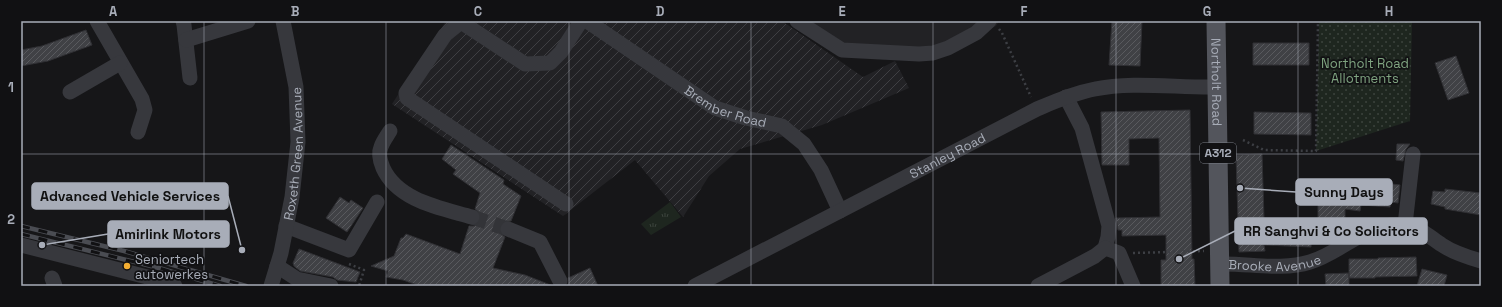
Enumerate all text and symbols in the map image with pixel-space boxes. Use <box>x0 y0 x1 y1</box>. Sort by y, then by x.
text: A <box>109 3 118 20</box>
text: B <box>291 3 300 20</box>
text: C <box>474 3 482 20</box>
text: D <box>656 3 665 20</box>
text: E <box>838 3 846 20</box>
text: F <box>1021 3 1028 20</box>
text: G <box>1203 3 1211 20</box>
text: H <box>1385 3 1393 20</box>
street label: Northolt Road <box>1207 38 1226 126</box>
park label: Northolt Road Allotments <box>1321 55 1409 87</box>
text: 1 <box>8 79 14 96</box>
street label: Brember Road <box>681 82 768 131</box>
street label: Roxeth Green Avenue <box>280 87 307 222</box>
street label: Stanley Road <box>906 129 988 183</box>
road number: A312 <box>1200 143 1236 163</box>
callout: Sunny Days <box>1296 179 1392 205</box>
callout: Advanced Vehicle Services <box>32 183 228 209</box>
text: Sunny Days <box>1304 183 1384 201</box>
text: Advanced Vehicle Services <box>40 187 220 205</box>
text: 2 <box>7 211 15 228</box>
callout: RR Sanghvi & Co Solicitors <box>1235 218 1427 244</box>
callout: Amirlink Motors <box>108 221 229 247</box>
text: RR Sanghvi & Co Solicitors <box>1243 222 1419 240</box>
text: Amirlink Motors <box>115 225 221 243</box>
place label: Seniortech autowerkes <box>135 251 208 283</box>
street label: Brooke Avenue <box>1228 251 1324 275</box>
marker: Seniortech autowerkes <box>122 261 132 271</box>

